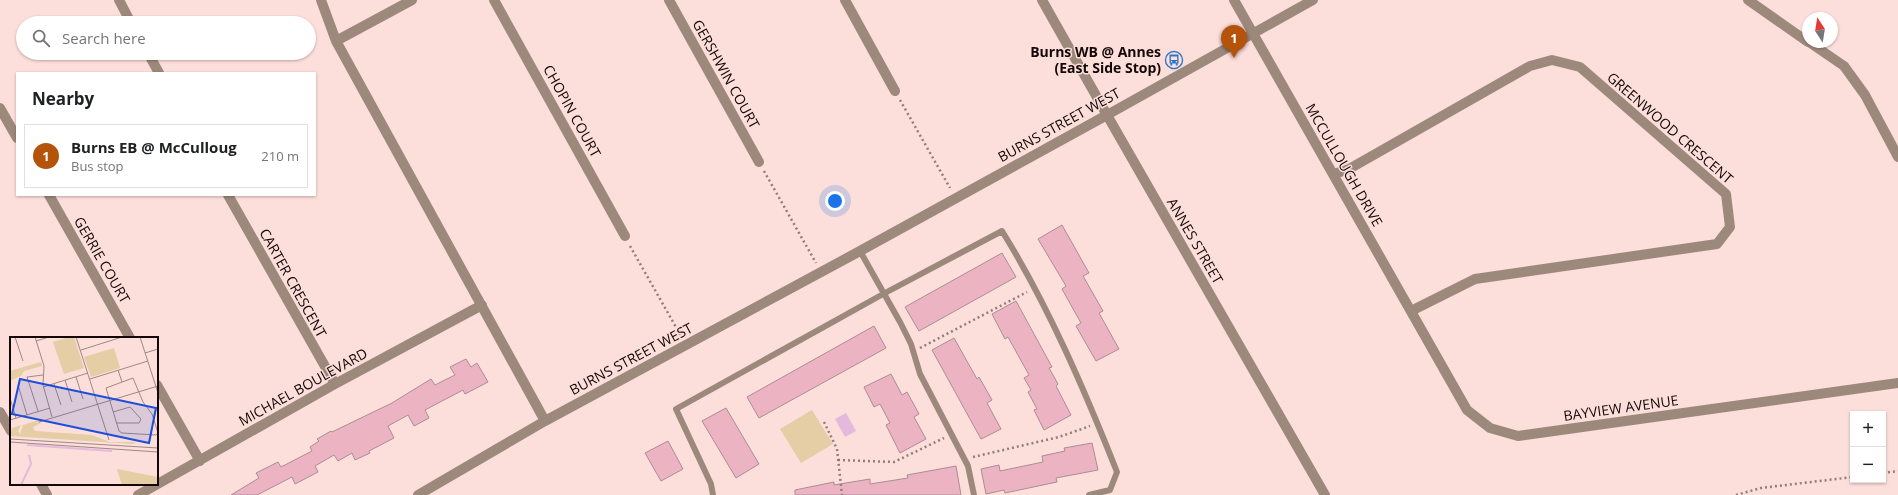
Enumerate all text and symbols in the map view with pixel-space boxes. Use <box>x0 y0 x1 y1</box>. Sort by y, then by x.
north arrow <box>1802 12 1838 48</box>
search box <box>16 16 316 60</box>
street label: GERSHWIN COURT <box>689 16 764 132</box>
pin: 1 <box>1221 25 1247 58</box>
icon: search <box>30 27 52 49</box>
text: Search here <box>62 28 146 48</box>
place label: Burns WB @ Annes (East Side Stop) <box>1030 42 1161 77</box>
bus stop icon: Burns WB @ Annes (East Side Stop) <box>1164 50 1184 70</box>
street label: CHOPIN COURT <box>539 61 606 161</box>
street label: GREENWOOD CRESCENT <box>1603 68 1738 188</box>
street label: BURNS STREET WEST <box>994 83 1123 166</box>
text: Nearby <box>32 87 94 110</box>
street label: MCCULLOUGH DRIVE <box>1301 100 1387 230</box>
text: Burns EB @ McCulloug <box>71 137 237 157</box>
text: 1 <box>42 147 50 165</box>
text: 210 m <box>261 147 299 165</box>
text: Bus stop <box>71 157 124 175</box>
your location <box>825 191 845 211</box>
street label: ANNES STREET <box>1163 194 1228 287</box>
street label: GERRIE COURT <box>70 213 135 307</box>
street label: CARTER CRESCENT <box>256 225 331 341</box>
street label: BURNS STREET WEST <box>566 318 696 399</box>
inset map <box>10 337 158 485</box>
street label: MICHAEL BOULEVARD <box>235 343 371 430</box>
street label: BAYVIEW AVENUE <box>1562 390 1680 425</box>
map controls <box>1850 411 1886 483</box>
button: + <box>1850 411 1886 447</box>
button: − <box>1850 447 1886 483</box>

